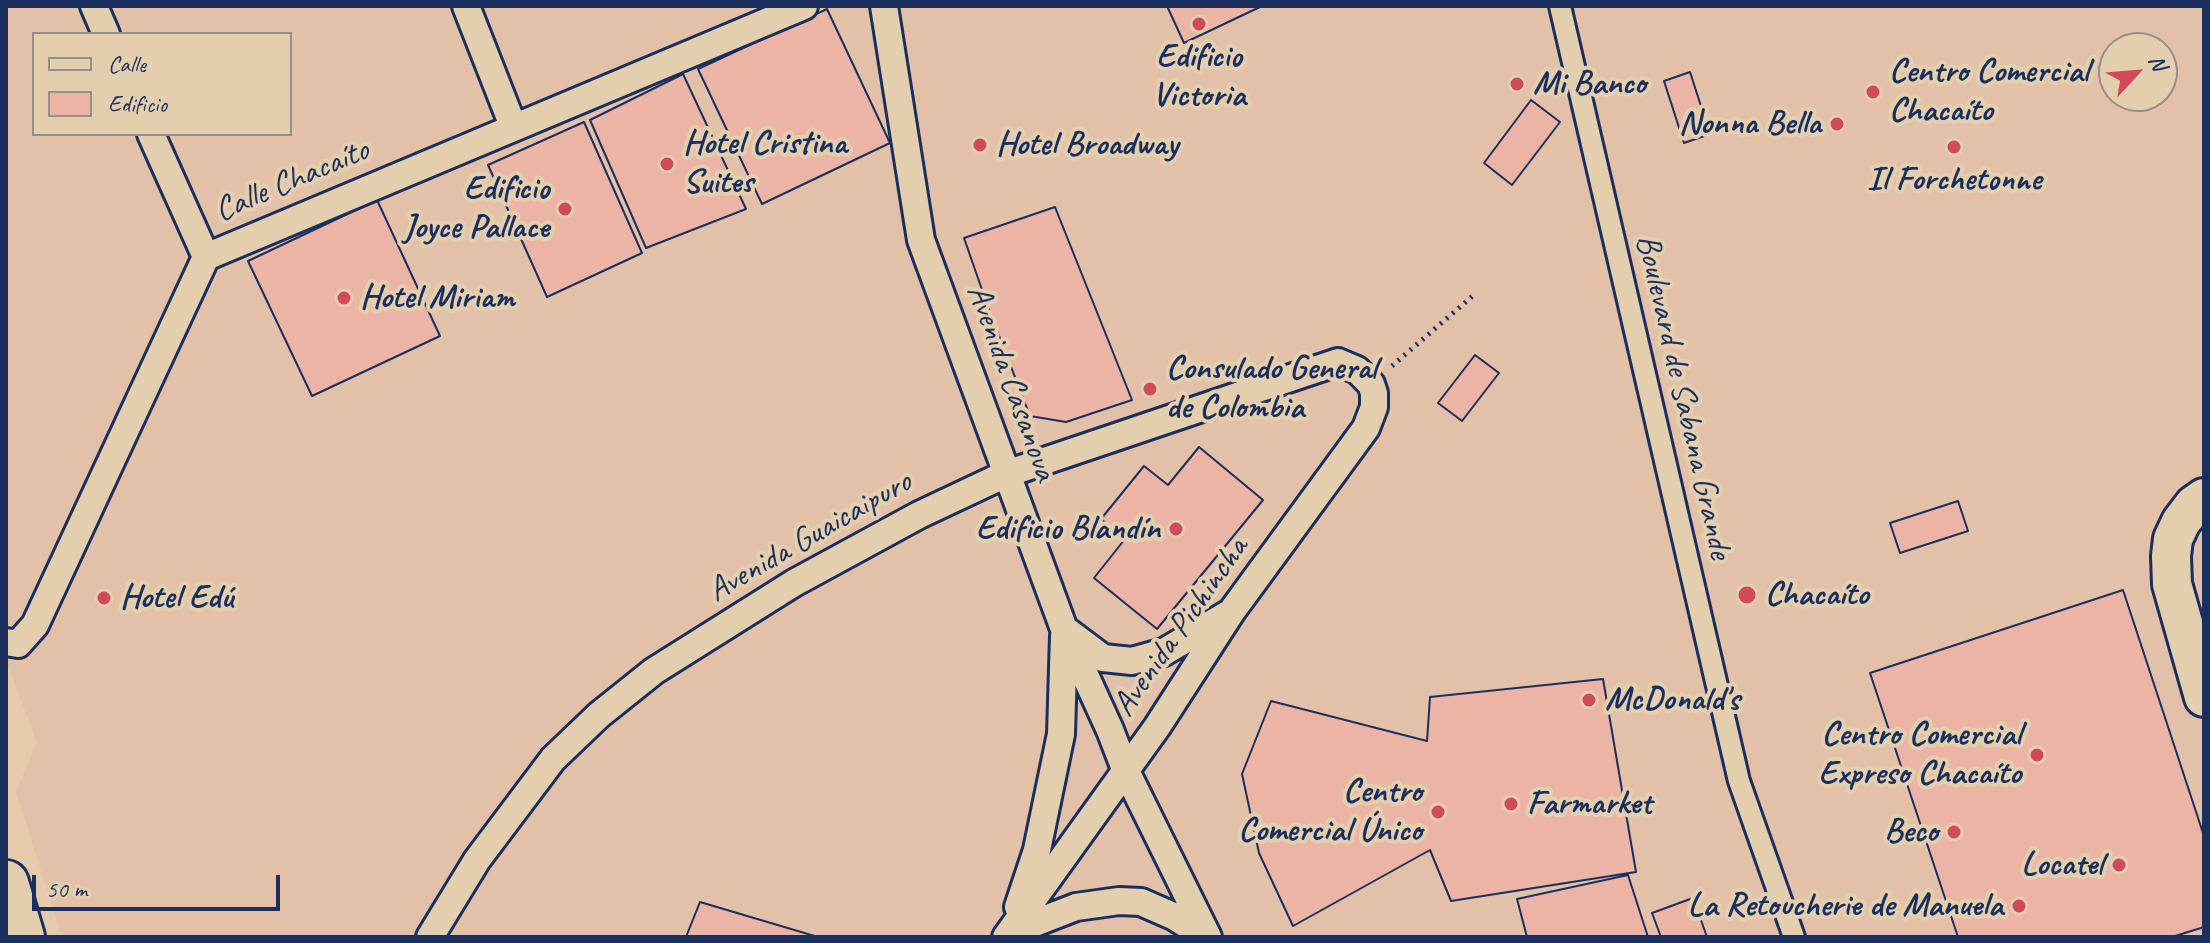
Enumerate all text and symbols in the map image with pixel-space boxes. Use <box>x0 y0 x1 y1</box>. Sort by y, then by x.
marker: Edificio Victoria <box>1190 15 1208 33</box>
legend <box>32 32 292 136</box>
north arrow <box>2098 32 2178 112</box>
place label: Edificio Victoria <box>1152 37 1246 116</box>
text: Calle <box>108 49 146 79</box>
text: N <box>2142 50 2173 75</box>
place label: Centro Comercial Chacaíto <box>1889 52 2089 132</box>
place label: Mi Banco <box>1533 64 1646 104</box>
marker: Mi Banco <box>1508 75 1526 93</box>
marker: Centro Comercial Chacaíto <box>1864 83 1882 101</box>
text: Edificio <box>108 89 167 119</box>
place label: Nonna Bella <box>1679 104 1821 144</box>
marker: Nonna Bella <box>1828 115 1846 133</box>
place label: Hotel Cristina Suites <box>683 124 847 204</box>
place label: Hotel Broadway <box>996 125 1178 165</box>
street label: Calle Chacaíto <box>209 130 375 232</box>
marker: Hotel Broadway <box>971 136 989 154</box>
marker: Il Forchetonne <box>1945 138 1963 156</box>
marker: Hotel Cristina Suites <box>658 155 676 173</box>
place label: Il Forchetonne <box>1867 160 2041 200</box>
place label: Edificio Joyce Pallace <box>403 169 549 248</box>
marker: Edificio Joyce Pallace <box>556 200 574 218</box>
street label: Boulevard de Sabana Grande <box>1626 231 1740 563</box>
place label: Hotel Miriam <box>360 278 514 318</box>
street label: Avenida Casanova <box>957 279 1065 487</box>
marker: Hotel Miriam <box>335 289 353 307</box>
place label: Consulado General de Colombia <box>1166 349 1377 428</box>
marker: Consulado General de Colombia <box>1141 380 1159 398</box>
street label: Avenida Guaicaipuro <box>701 462 919 612</box>
place label: Edificio Blandín <box>976 509 1160 549</box>
marker: Edificio Blandín <box>1167 520 1185 538</box>
street label: Avenida Pichincha <box>1104 530 1258 724</box>
place label: Chacaíto <box>1765 575 1869 615</box>
place label: Hotel Edú <box>120 578 233 618</box>
marker: Chacaíto <box>1736 584 1758 606</box>
marker: Hotel Edú <box>95 589 113 607</box>
place label: McDonald's <box>1605 680 1740 720</box>
marker: McDonald's <box>1580 691 1598 709</box>
place label: Centro Comercial Expreso Chacaíto <box>1818 715 2021 794</box>
marker: Centro Comercial Expreso Chacaíto <box>2028 746 2046 764</box>
place label: Centro Comercial Único <box>1238 772 1422 852</box>
place label: Farmarket <box>1527 784 1652 824</box>
marker: Farmarket <box>1502 795 1520 813</box>
marker: Centro Comercial Único <box>1429 803 1447 821</box>
place label: Beco <box>1884 812 1938 852</box>
marker: Beco <box>1945 823 1963 841</box>
place label: Locatel <box>2021 845 2103 885</box>
marker: Locatel <box>2110 856 2128 874</box>
scale bar <box>36 859 284 909</box>
text: 50 m <box>46 874 87 904</box>
place label: La Retoucherie de Manuela <box>1688 886 2003 926</box>
marker: La Retoucherie de Manuela <box>2010 897 2028 915</box>

